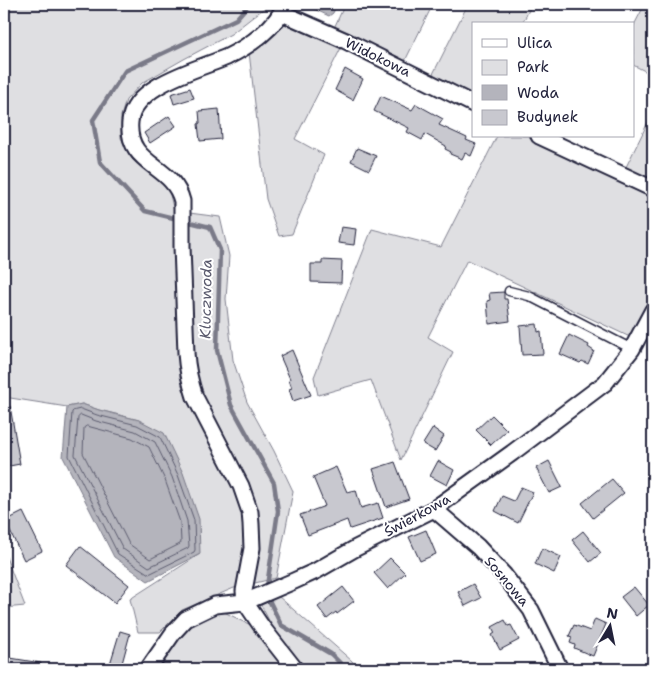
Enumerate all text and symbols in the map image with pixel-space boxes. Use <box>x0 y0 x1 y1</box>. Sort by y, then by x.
legend <box>472 22 634 138</box>
street label: Widokowa <box>342 33 414 81</box>
text: Ulica <box>517 33 553 53</box>
text: Park <box>517 57 549 77</box>
text: Woda <box>517 83 559 103</box>
text: Budynek <box>517 107 578 127</box>
water label: Kluczwoda <box>195 259 217 339</box>
street label: Świerkowa <box>381 489 454 541</box>
street label: Sosnowa <box>481 552 533 610</box>
north arrow <box>584 600 634 650</box>
text: N <box>605 603 619 623</box>

